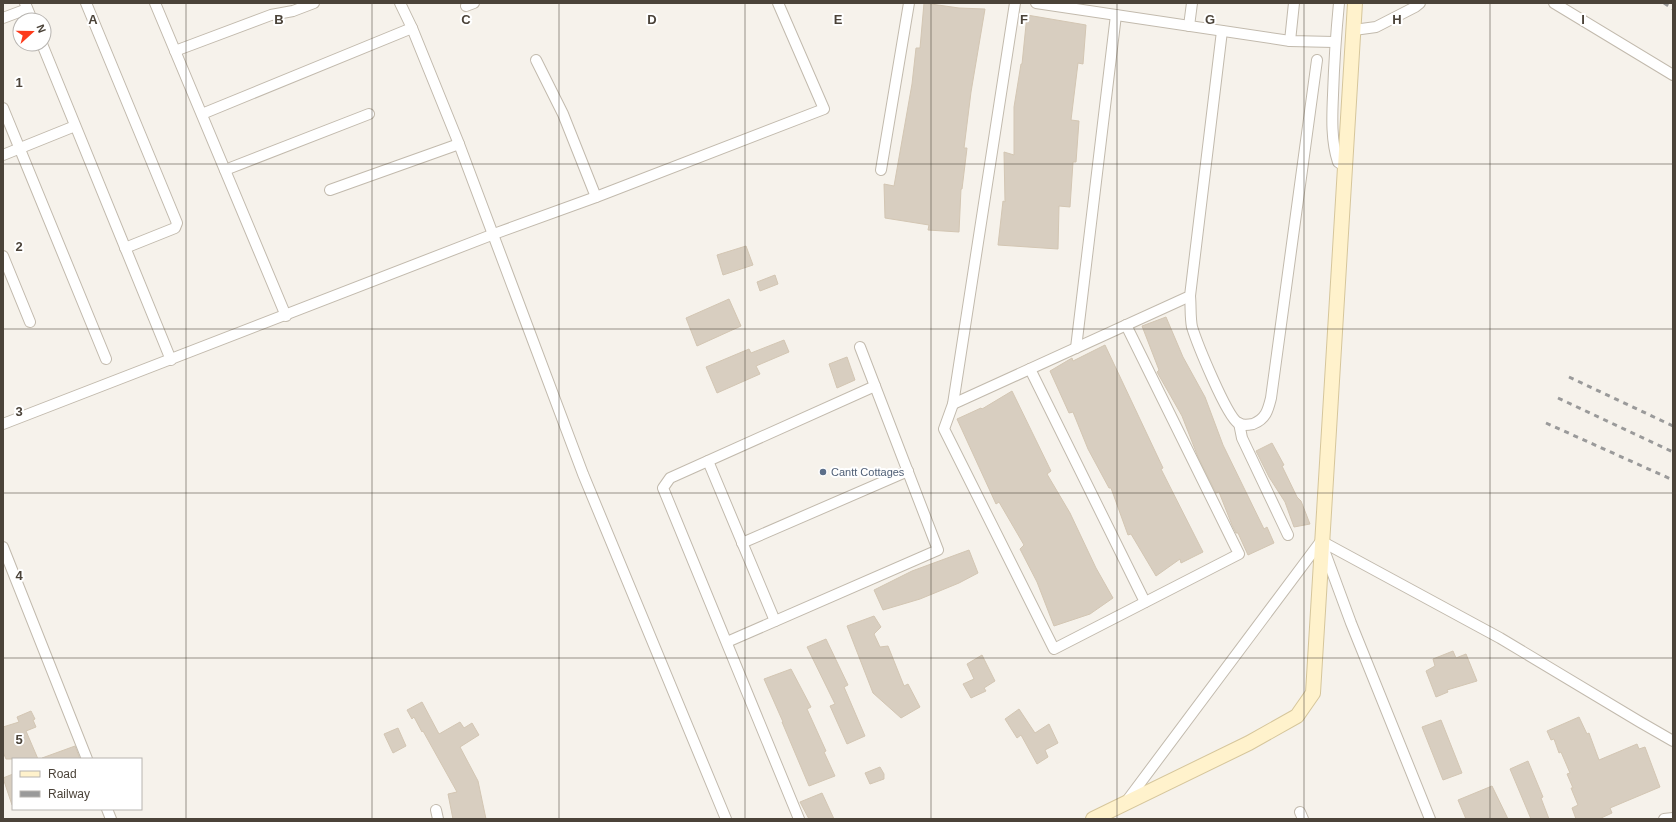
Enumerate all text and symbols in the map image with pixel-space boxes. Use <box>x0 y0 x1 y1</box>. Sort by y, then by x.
north arrow <box>12 12 52 52</box>
text: A <box>88 12 98 27</box>
text: B <box>274 12 284 27</box>
text: C <box>461 12 471 27</box>
text: D <box>647 12 657 27</box>
text: E <box>834 12 843 27</box>
text: F <box>1020 12 1028 27</box>
text: G <box>1205 12 1215 27</box>
text: H <box>1392 12 1402 27</box>
text: I <box>1581 12 1585 27</box>
text: N <box>34 23 48 34</box>
text: 1 <box>15 75 23 90</box>
text: 2 <box>15 239 23 254</box>
text: 3 <box>15 404 23 419</box>
place label: Cantt Cottages <box>831 466 905 478</box>
marker: Cantt Cottages <box>818 467 828 477</box>
text: 4 <box>15 568 23 583</box>
text: 5 <box>15 732 23 747</box>
legend <box>12 758 142 810</box>
text: Road <box>48 767 77 781</box>
text: Railway <box>48 787 90 801</box>

